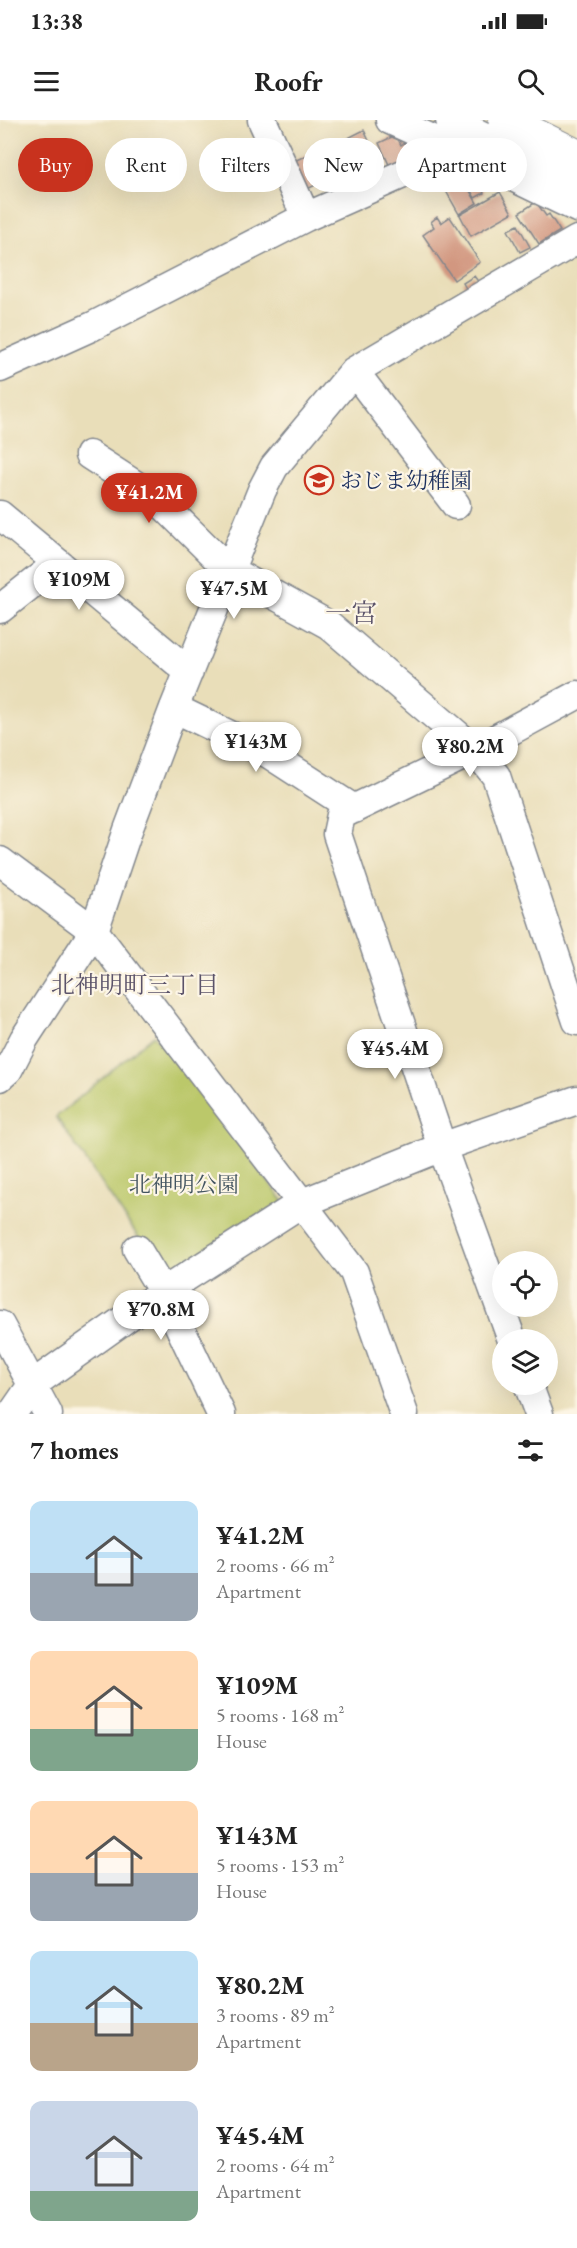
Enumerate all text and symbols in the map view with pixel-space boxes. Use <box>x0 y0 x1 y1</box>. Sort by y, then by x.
text: 13:38 <box>30 7 83 36</box>
text: Roofr <box>254 64 323 99</box>
icon: menu <box>30 65 63 98</box>
icon: search <box>514 65 547 98</box>
chip: Buy <box>18 138 93 192</box>
chip: Rent <box>105 138 187 192</box>
chip: Filters <box>199 138 291 192</box>
chip: New <box>303 138 384 192</box>
chip: Apartment <box>396 138 527 192</box>
school or university icon: おじま幼稚園 <box>303 464 335 496</box>
place label: おじま幼稚園 <box>340 466 472 495</box>
pin: ¥41.2M <box>100 473 198 524</box>
text: ¥41.2M <box>115 479 183 505</box>
pin: ¥109M <box>37 560 121 611</box>
text: ¥109M <box>47 566 111 592</box>
pin: ¥47.5M <box>185 569 283 620</box>
text: ¥47.5M <box>200 575 268 601</box>
district label: 一宮 <box>325 596 377 630</box>
pin: ¥143M <box>214 722 298 773</box>
pin: ¥80.2M <box>421 727 519 778</box>
text: ¥143M <box>224 728 288 754</box>
text: ¥80.2M <box>436 733 504 759</box>
district label: 北神明町三丁目 <box>51 969 219 1000</box>
pin: ¥45.4M <box>346 1029 444 1080</box>
text: ¥45.4M <box>361 1035 429 1061</box>
park label: 北神明公園 <box>129 1170 239 1199</box>
map controls <box>492 1251 558 1395</box>
button: locate <box>492 1251 558 1317</box>
pin: ¥70.8M <box>112 1290 210 1341</box>
text: ¥70.8M <box>127 1296 195 1322</box>
button: layers <box>492 1329 558 1395</box>
text: 7 homes <box>30 1433 119 1467</box>
icon: filters <box>514 1434 547 1467</box>
text: ¥41.2M <box>216 1518 305 1552</box>
icon: home <box>78 1525 150 1597</box>
text: 2 rooms · 66 m² <box>216 1552 335 1578</box>
text: Apartment <box>216 1578 301 1604</box>
text: ¥109M <box>216 1668 298 1702</box>
icon: home <box>78 1675 150 1747</box>
text: 5 rooms · 168 m² <box>216 1702 344 1728</box>
text: House <box>216 1728 267 1754</box>
text: ¥143M <box>216 1818 298 1852</box>
icon: home <box>78 1825 150 1897</box>
text: 5 rooms · 153 m² <box>216 1852 344 1878</box>
text: House <box>216 1878 267 1904</box>
text: ¥80.2M <box>216 1968 305 2002</box>
icon: home <box>78 1975 150 2047</box>
text: 3 rooms · 89 m² <box>216 2002 335 2028</box>
text: Apartment <box>216 2028 301 2054</box>
text: ¥45.4M <box>216 2118 305 2152</box>
icon: home <box>78 2125 150 2197</box>
text: 2 rooms · 64 m² <box>216 2152 335 2178</box>
text: Apartment <box>216 2178 301 2204</box>

